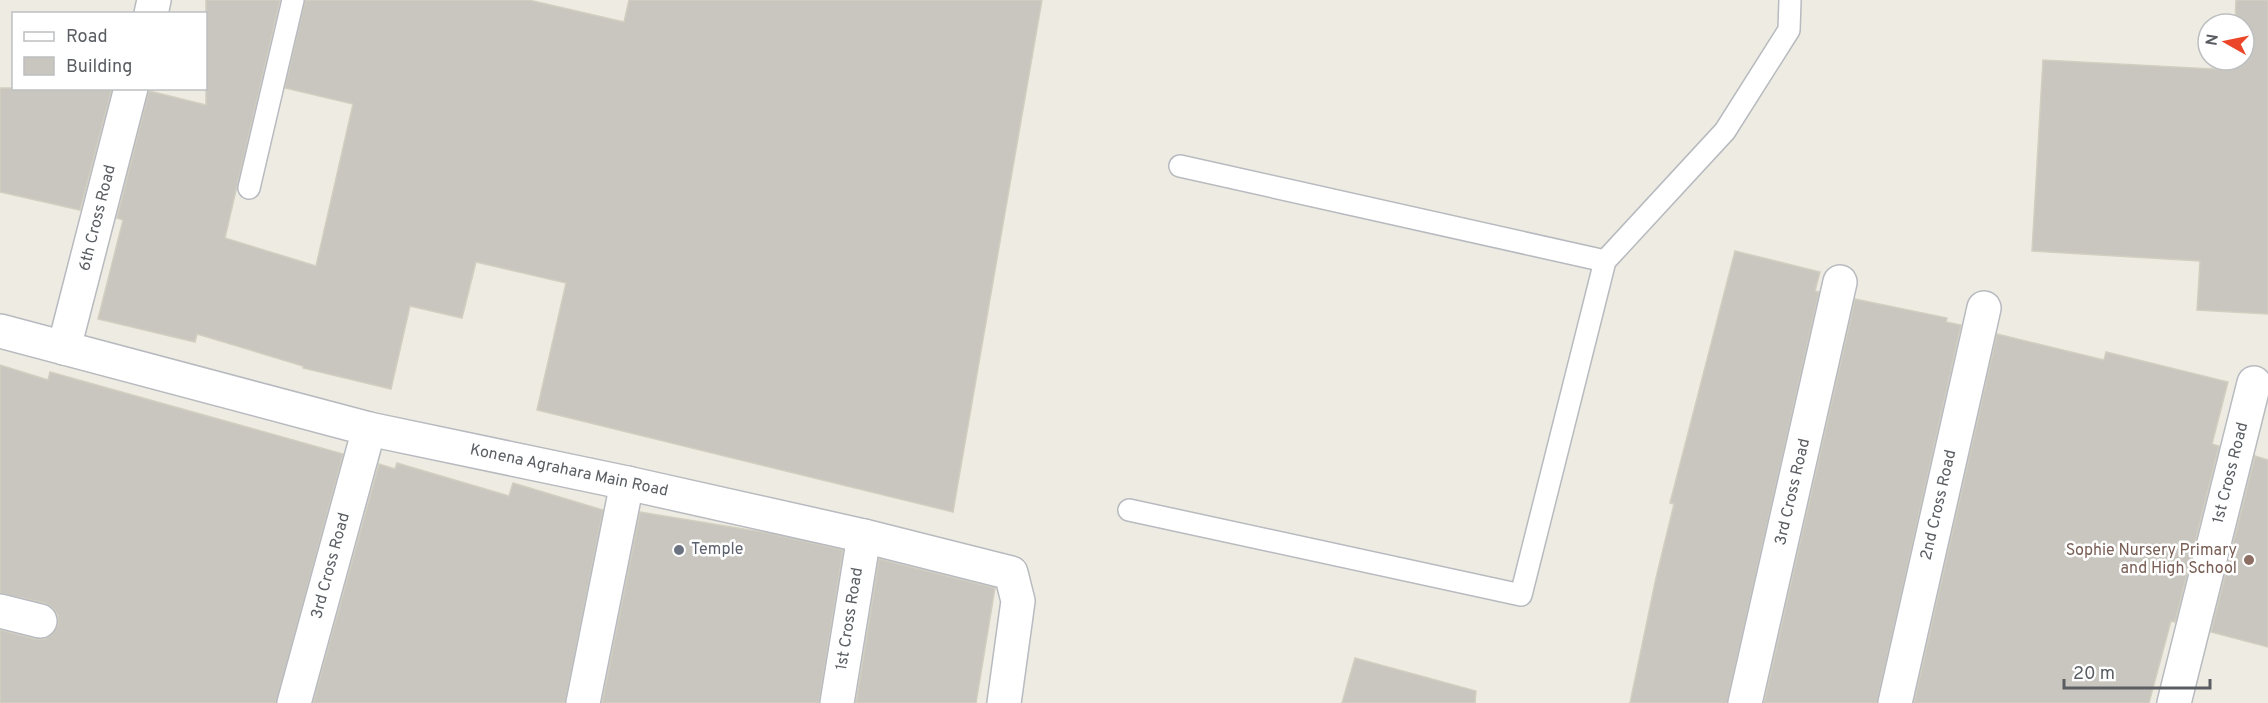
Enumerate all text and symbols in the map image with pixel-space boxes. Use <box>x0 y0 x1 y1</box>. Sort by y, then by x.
legend <box>12 12 207 90</box>
north arrow <box>2196 12 2256 72</box>
text: Road <box>66 26 108 49</box>
text: N <box>2202 33 2224 47</box>
text: Building <box>66 56 132 79</box>
street label: 6th Cross Road <box>75 163 121 273</box>
street label: 1st Cross Road <box>2209 420 2253 526</box>
street label: 3rd Cross Road <box>1771 437 1815 547</box>
street label: Konena Agrahara Main Road <box>468 440 670 502</box>
street label: 2nd Cross Road <box>1917 448 1961 562</box>
street label: 3rd Cross Road <box>307 511 355 621</box>
place label: Temple <box>691 540 743 560</box>
place label: Sophie Nursery Primary and High School <box>2066 541 2237 579</box>
marker: Temple <box>672 543 686 557</box>
marker: Sophie Nursery Primary and High School <box>2242 553 2256 567</box>
street label: 1st Cross Road <box>832 566 868 672</box>
scale bar <box>2064 652 2210 690</box>
text: 20 m <box>2073 663 2115 686</box>

